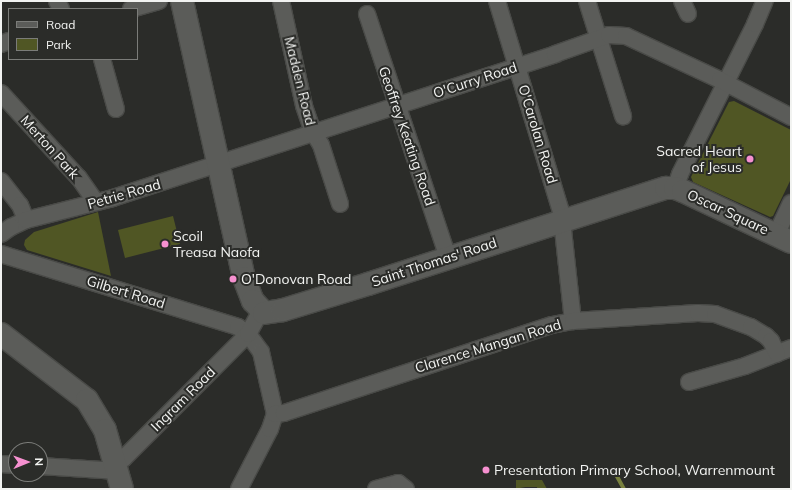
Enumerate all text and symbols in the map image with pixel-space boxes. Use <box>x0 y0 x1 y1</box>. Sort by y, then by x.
legend <box>8 8 138 60</box>
text: Road <box>46 17 75 32</box>
street label: Madden Road <box>281 35 319 127</box>
text: Park <box>46 37 71 52</box>
street label: O'Curry Road <box>431 59 519 101</box>
street label: Geoffrey Keating Road <box>375 64 439 208</box>
street label: O'Carolan Road <box>515 83 561 185</box>
street label: Merton Park <box>17 112 83 182</box>
place label: Sacred Heart of Jesus <box>656 143 742 176</box>
marker: Sacred Heart of Jesus <box>745 154 755 164</box>
street label: Petrie Road <box>85 176 163 212</box>
street label: Oscar Square <box>685 186 771 238</box>
place label: Scoil Treasa Naofa <box>173 228 260 260</box>
street label: Saint Thomas' Road <box>369 234 499 290</box>
marker: Scoil Treasa Naofa <box>160 239 170 249</box>
place label: O'Donovan Road <box>241 271 351 287</box>
street label: Gilbert Road <box>85 272 167 312</box>
marker: O'Donovan Road <box>228 274 238 284</box>
street label: Clarence Mangan Road <box>413 316 563 376</box>
street label: Ingram Road <box>147 363 219 435</box>
north arrow <box>8 442 48 482</box>
text: N <box>32 458 46 466</box>
place label: Presentation Primary School, Warrenmount <box>494 462 775 478</box>
marker: Presentation Primary School, Warrenmount <box>481 465 491 475</box>

